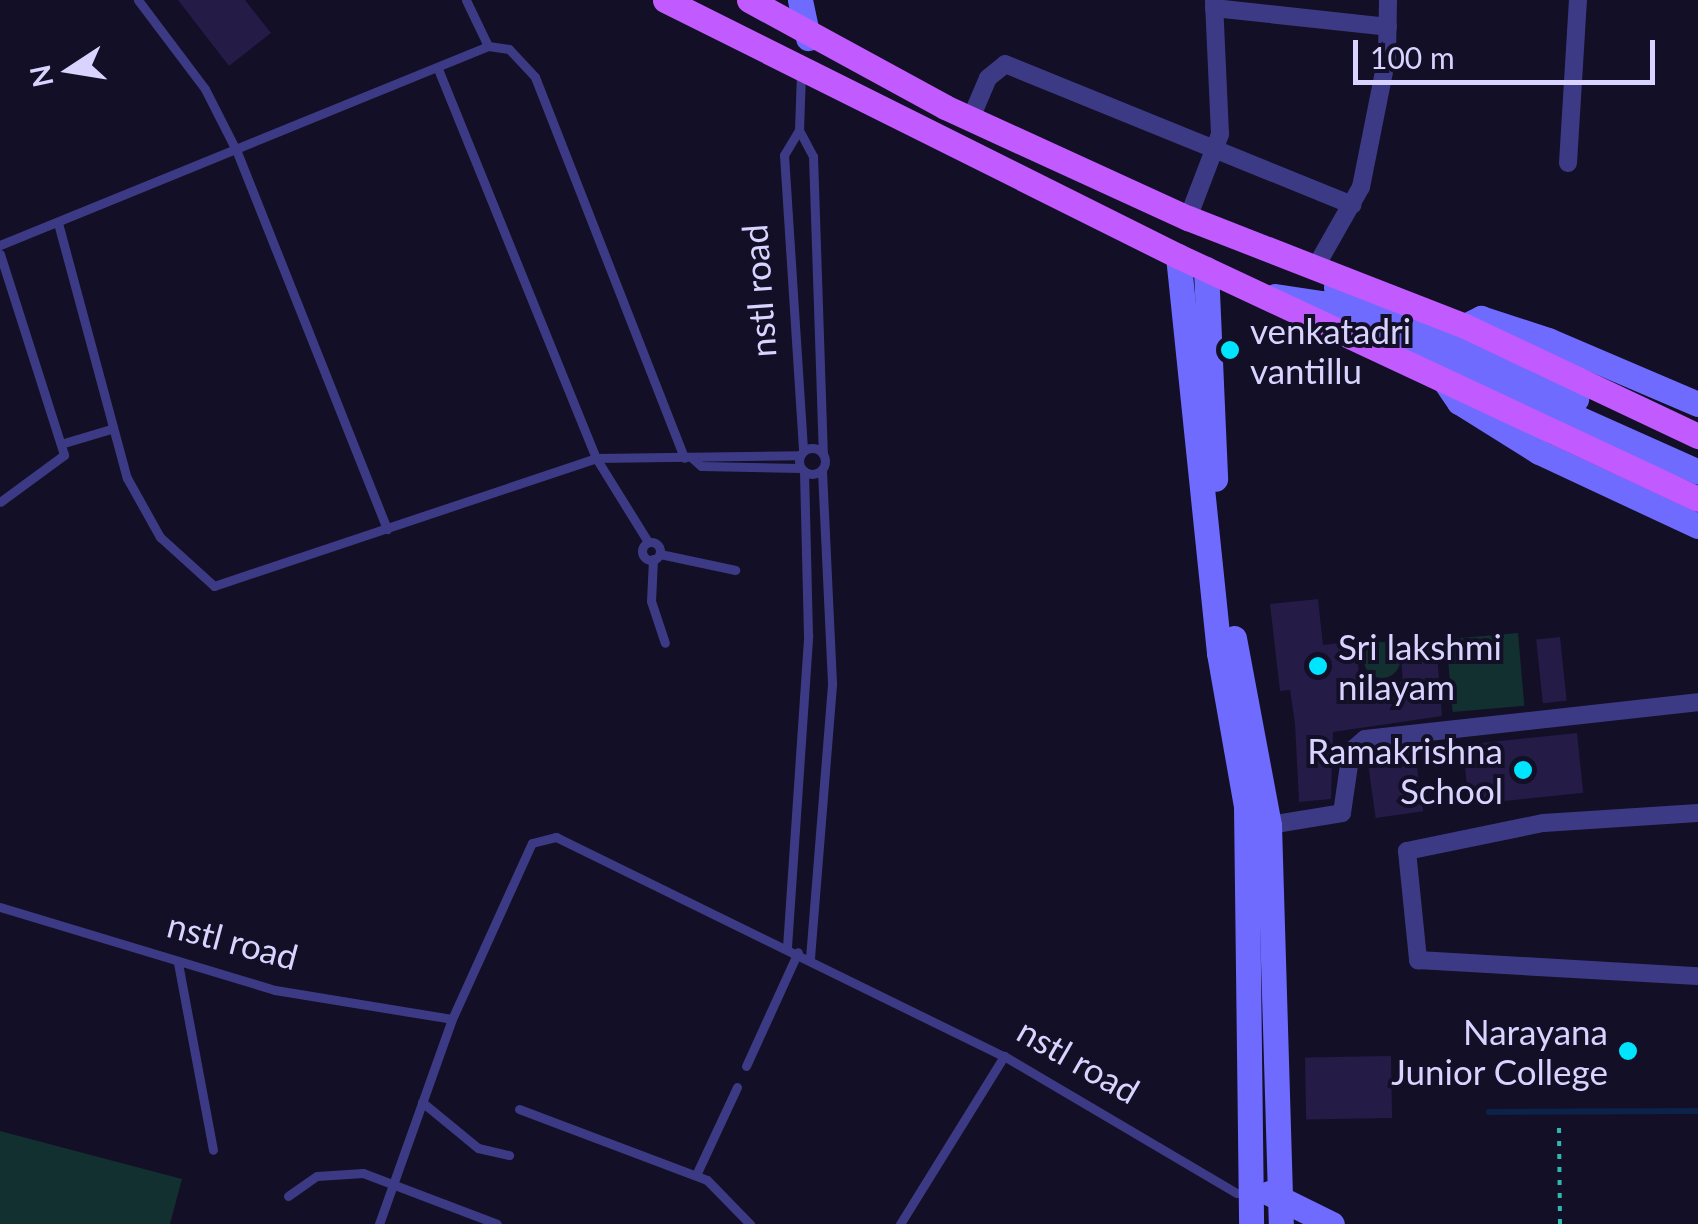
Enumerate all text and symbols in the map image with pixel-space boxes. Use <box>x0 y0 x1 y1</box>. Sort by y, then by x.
north arrow <box>20 20 120 120</box>
scale bar <box>1358 20 1660 82</box>
text: 100 m <box>1370 39 1455 75</box>
text: N <box>22 62 60 90</box>
street label: nstl road <box>732 223 784 359</box>
place label: venkatadri vantillu <box>1250 309 1411 391</box>
marker: venkatadri vantillu <box>1219 339 1241 361</box>
place label: Sri lakshmi nilayam <box>1338 625 1502 707</box>
marker: Sri lakshmi nilayam <box>1307 655 1329 677</box>
place label: Ramakrishna School <box>1307 729 1503 811</box>
marker: Ramakrishna School <box>1512 759 1534 781</box>
street label: nstl road <box>163 902 303 978</box>
street label: nstl road <box>1011 1008 1147 1112</box>
place label: Narayana Junior College <box>1390 1010 1608 1092</box>
marker: Narayana Junior College <box>1617 1040 1639 1062</box>

